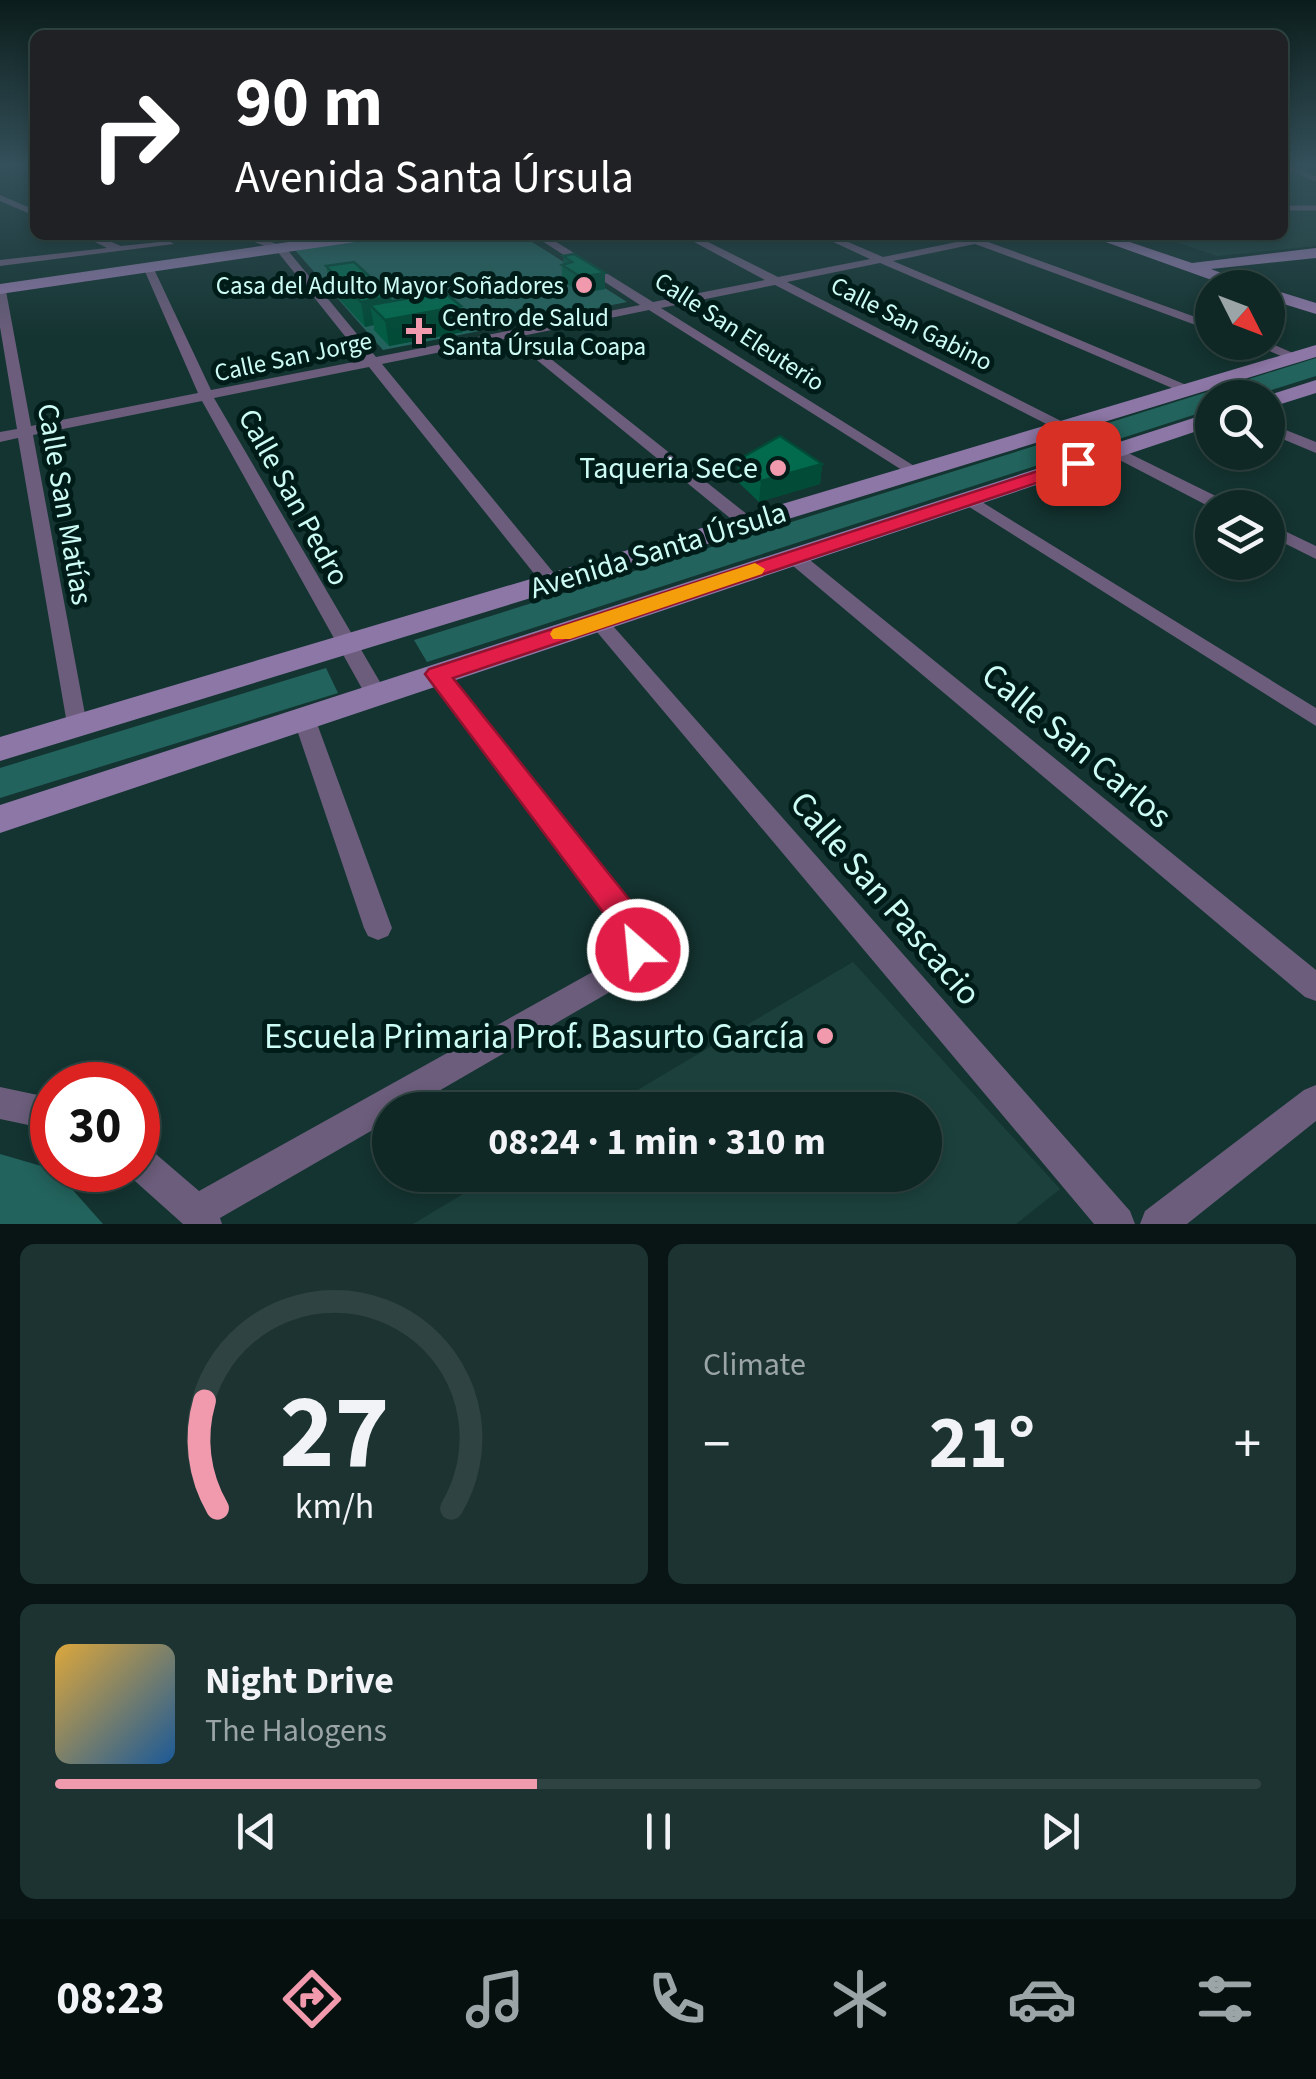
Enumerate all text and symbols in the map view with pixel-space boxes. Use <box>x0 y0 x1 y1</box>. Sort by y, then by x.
text: 90 m <box>235 53 383 153</box>
icon: right <box>70 70 200 200</box>
text: Avenida Santa Úrsula <box>235 146 634 210</box>
street label: Calle San Eleuterio <box>647 263 831 400</box>
place label: Casa del Adulto Mayor Soñadores <box>216 268 564 304</box>
street label: Calle San Gabino <box>825 268 999 380</box>
north arrow <box>1195 270 1285 360</box>
map controls <box>1195 270 1285 580</box>
marker: Casa del Adulto Mayor Soñadores <box>573 274 595 296</box>
place label: Centro de Salud Santa Úrsula Coapa <box>442 300 646 365</box>
marker: Centro de Salud Santa Úrsula Coapa <box>406 318 432 344</box>
street label: Calle San Jorge <box>211 323 375 391</box>
button: search <box>1195 380 1285 470</box>
street label: Calle San Matías <box>26 400 103 608</box>
street label: Calle San Pedro <box>227 401 360 593</box>
pin <box>1036 421 1121 506</box>
icon: arrive <box>1051 436 1106 491</box>
place label: Taqueria SeCe <box>579 447 758 490</box>
marker: Taqueria SeCe <box>767 457 789 479</box>
button: layers <box>1195 490 1285 580</box>
street label: Avenida Santa Úrsula <box>525 491 792 610</box>
street label: Calle San Carlos <box>970 651 1182 840</box>
street label: Calle San Pascacio <box>778 780 993 1017</box>
position arrow <box>586 898 690 1002</box>
place label: Escuela Primaria Prof. Basurto García <box>264 1012 805 1062</box>
marker: Escuela Primaria Prof. Basurto García <box>814 1025 836 1047</box>
speed limit sign: 30 <box>30 1062 160 1192</box>
text: 08:24 · 1 min · 310 m <box>488 1115 826 1169</box>
text: Climate <box>703 1342 806 1388</box>
text: 27 <box>279 1360 389 1508</box>
text: 21° <box>929 1390 1035 1497</box>
text: − <box>703 1406 730 1484</box>
text: + <box>1234 1406 1261 1484</box>
text: km/h <box>294 1481 374 1532</box>
text: Night Drive <box>205 1654 394 1708</box>
text: The Halogens <box>205 1708 387 1754</box>
icon: previous <box>229 1804 284 1859</box>
icon: pause <box>631 1804 686 1859</box>
icon: next <box>1033 1804 1088 1859</box>
icon: directions <box>277 1964 347 2034</box>
icon: music <box>460 1964 530 2034</box>
icon: phone <box>642 1964 712 2034</box>
icon: climate <box>825 1964 895 2034</box>
icon: car <box>1007 1964 1077 2034</box>
icon: filters <box>1190 1964 1260 2034</box>
text: 08:23 <box>56 1967 165 2031</box>

